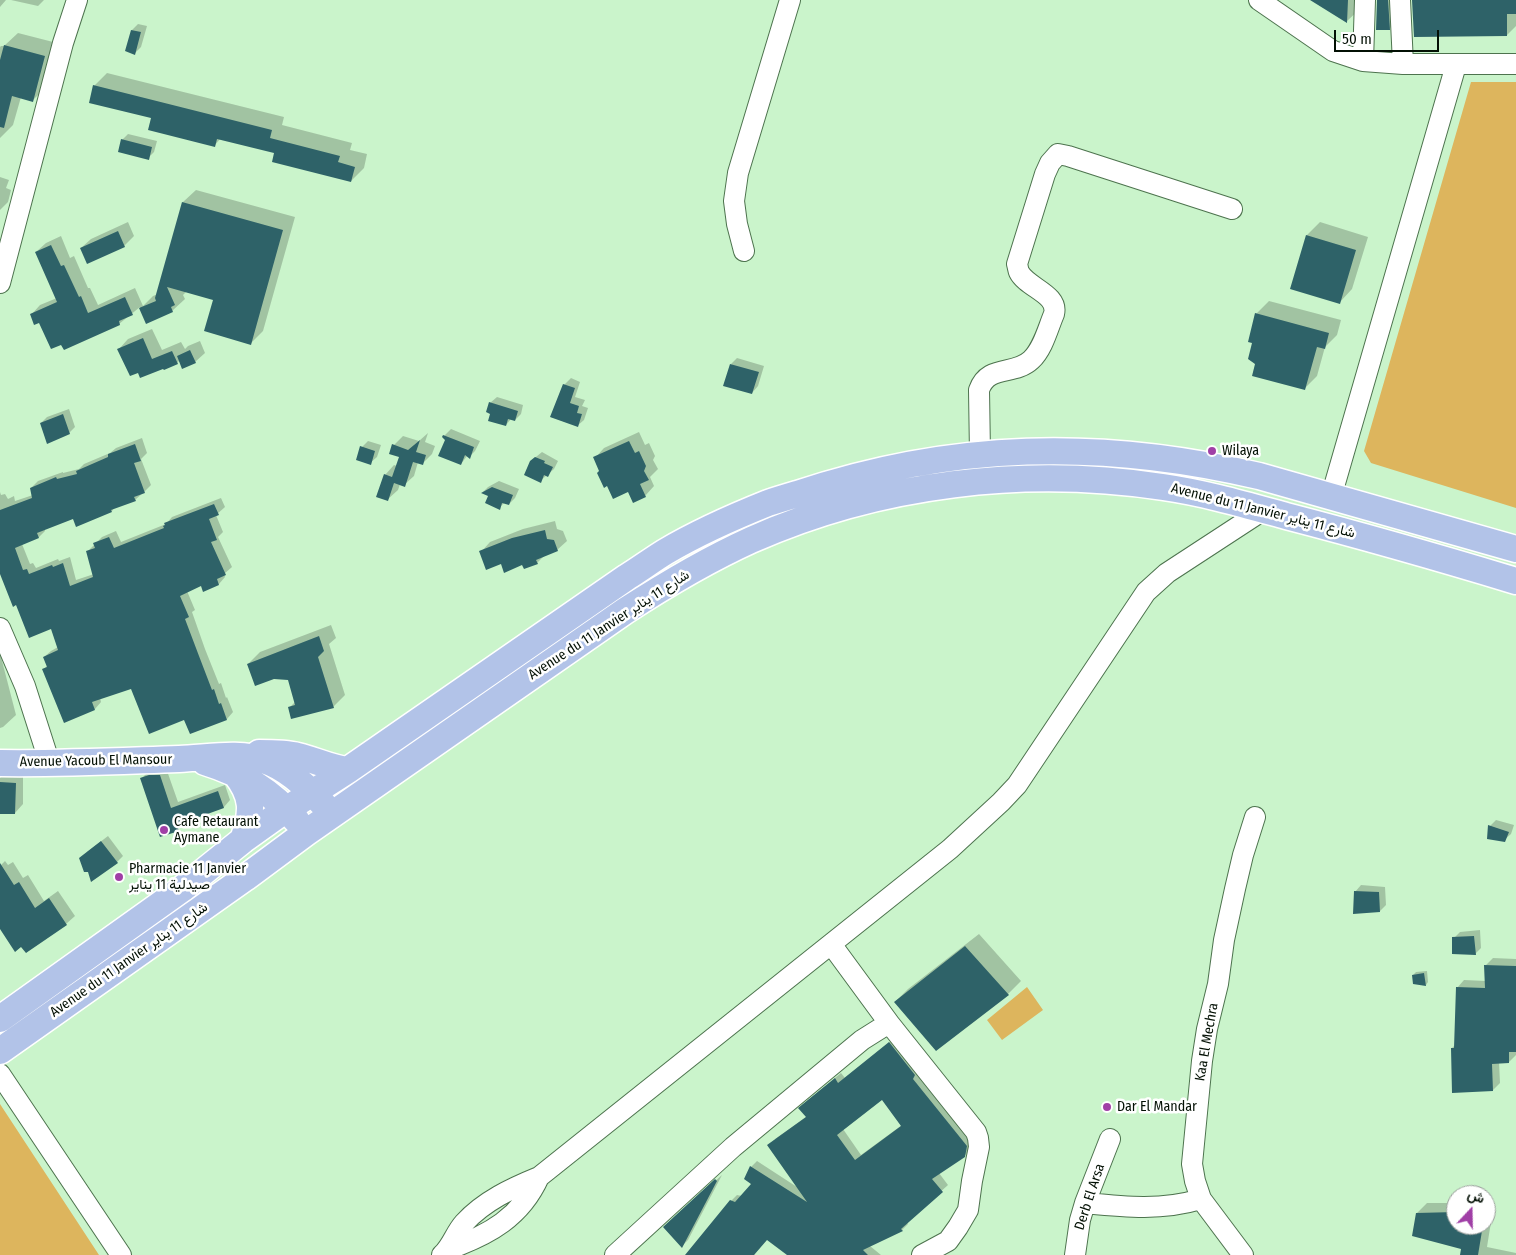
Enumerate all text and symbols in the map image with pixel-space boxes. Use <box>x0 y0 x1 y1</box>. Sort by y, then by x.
scale bar <box>1336 20 1441 52</box>
text: 50 m <box>1342 30 1372 48</box>
place label: Wilaya <box>1222 443 1259 459</box>
marker: Wilaya <box>1206 445 1218 457</box>
street label: Avenue du 11 Janvier شارع 11 يناير <box>1169 480 1357 542</box>
street label: Avenue du 11 Janvier شارع 11 يناير <box>525 567 693 683</box>
street label: Avenue Yacoub El Mansour <box>20 751 172 771</box>
place label: Cafe Retaurant Aymane <box>174 814 258 846</box>
marker: Cafe Retaurant Aymane <box>158 824 170 836</box>
place label: Pharmacie 11 Janvier صيدلية 11 يناير <box>129 861 246 894</box>
marker: Pharmacie 11 Janvier صيدلية 11 يناير <box>113 871 125 883</box>
street label: Avenue du 11 Janvier شارع 11 يناير <box>47 899 211 1021</box>
street label: Kaa El Mechra <box>1192 1002 1222 1082</box>
place label: Dar El Mandar <box>1117 1099 1197 1115</box>
marker: Dar El Mandar <box>1101 1101 1113 1113</box>
street label: Derb El Arsa <box>1071 1162 1109 1232</box>
north arrow <box>1446 1185 1496 1235</box>
text: ش <box>1465 1186 1487 1207</box>

